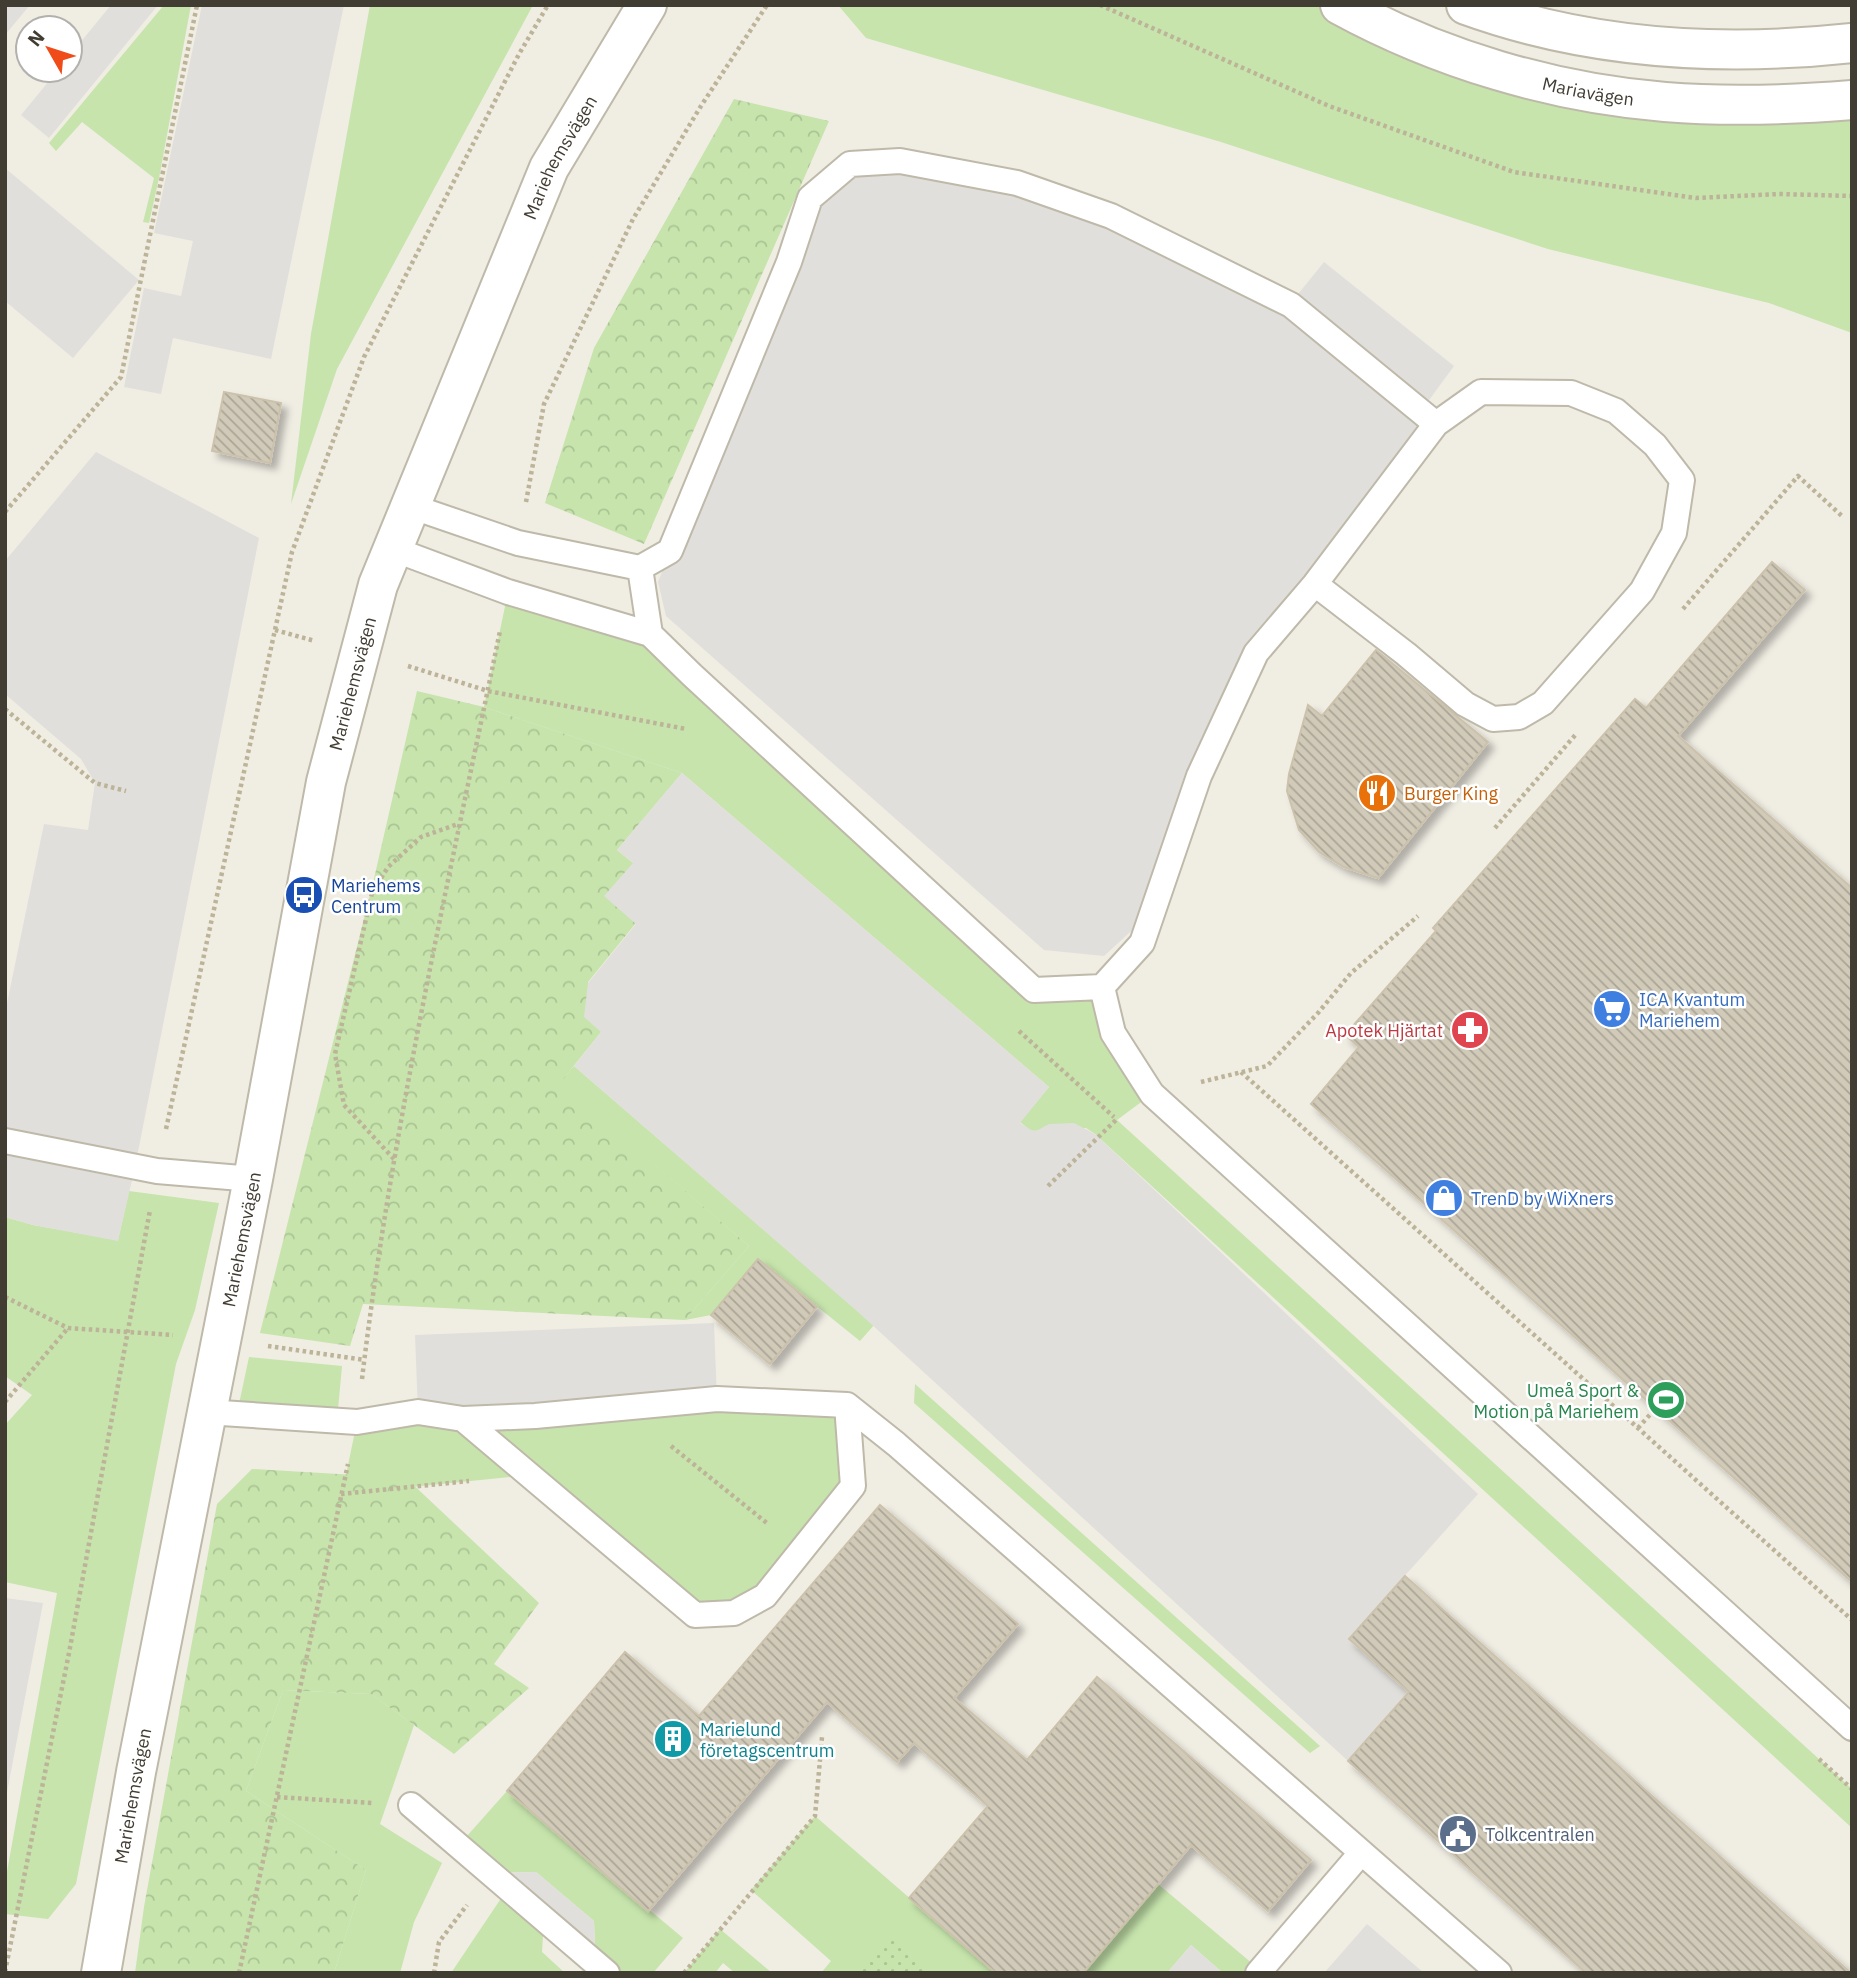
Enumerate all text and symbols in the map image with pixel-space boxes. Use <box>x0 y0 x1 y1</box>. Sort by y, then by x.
north arrow <box>14 14 84 84</box>
text: N <box>22 25 49 51</box>
street label: Mariavägen <box>1540 71 1635 110</box>
street label: Mariehemsvägen <box>518 91 602 223</box>
street label: Mariehemsvägen <box>323 614 381 753</box>
restaurant icon: Burger King <box>1356 772 1398 814</box>
place label: Burger King <box>1404 782 1498 805</box>
bus stop icon: Mariehems Centrum <box>283 874 325 916</box>
place label: Mariehems Centrum <box>331 874 421 918</box>
supermarket icon: ICA Kvantum Mariehem <box>1591 988 1633 1030</box>
place label: ICA Kvantum Mariehem <box>1639 988 1745 1032</box>
pharmacy icon: Apotek Hjärtat <box>1449 1009 1491 1051</box>
place label: Apotek Hjärtat <box>1325 1019 1443 1042</box>
street label: Mariehemsvägen <box>217 1170 266 1309</box>
shop icon: TrenD by WiXners <box>1423 1177 1465 1219</box>
place label: TrenD by WiXners <box>1471 1187 1614 1210</box>
place label: Umeå Sport & Motion på Mariehem <box>1474 1379 1640 1423</box>
sports icon: Umeå Sport & Motion på Mariehem <box>1645 1379 1687 1421</box>
building icon: Marielund företagscentrum <box>652 1718 694 1760</box>
place label: Marielund företagscentrum <box>700 1718 834 1762</box>
street label: Mariehemsvägen <box>109 1726 156 1865</box>
public building icon: Tolkcentralen <box>1437 1813 1479 1855</box>
place label: Tolkcentralen <box>1485 1823 1595 1846</box>

